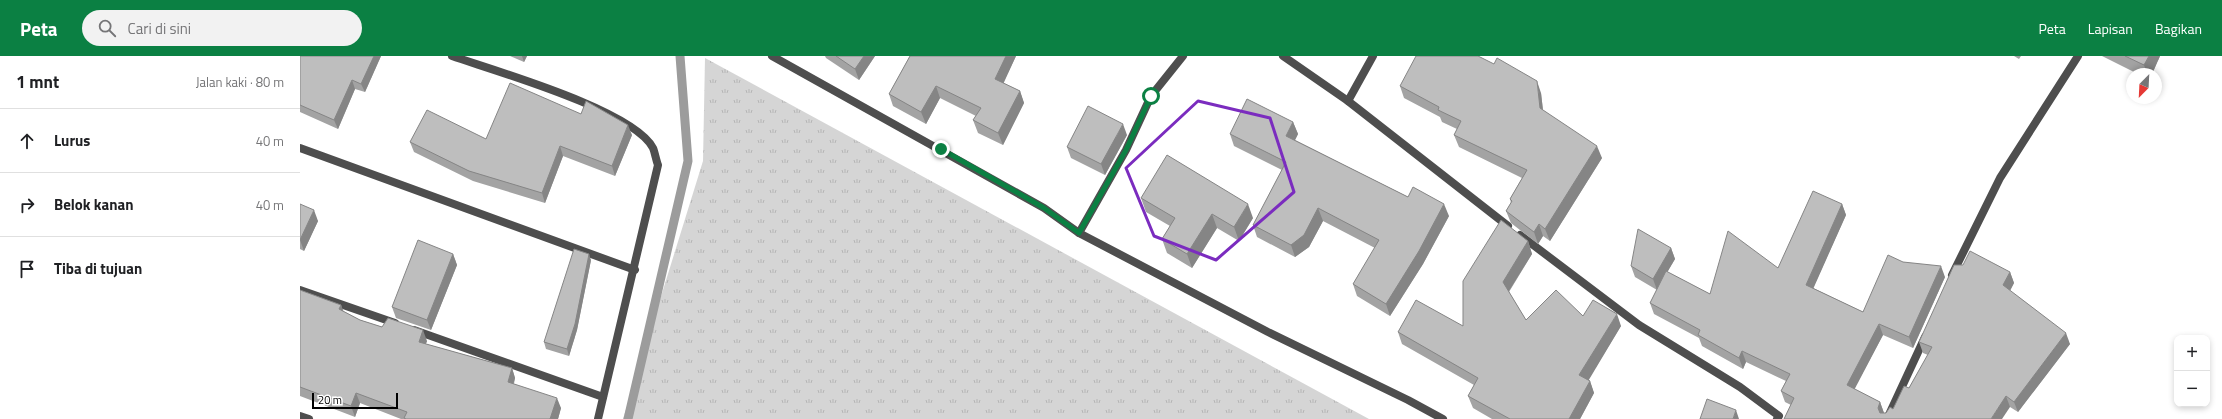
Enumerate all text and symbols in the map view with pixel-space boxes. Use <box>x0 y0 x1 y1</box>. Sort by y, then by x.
search box <box>82 10 362 46</box>
text: Peta <box>20 14 58 43</box>
icon: search <box>96 17 118 39</box>
text: Cari di sini <box>128 17 191 40</box>
text: Peta <box>2038 18 2066 39</box>
text: Lapisan <box>2088 18 2133 39</box>
text: Bagikan <box>2155 18 2202 39</box>
north arrow <box>2126 68 2162 104</box>
text: 1 mnt <box>16 69 59 95</box>
text: Jalan kaki · 80 m <box>196 72 284 92</box>
route start <box>1142 87 1160 105</box>
text: Lurus <box>54 129 90 152</box>
icon: ahead <box>16 130 38 152</box>
text: 40 m <box>256 131 284 151</box>
route end <box>932 140 950 158</box>
text: Belok kanan <box>54 193 134 216</box>
icon: right <box>16 194 38 216</box>
text: 40 m <box>256 195 284 215</box>
text: Tiba di tujuan <box>54 257 142 280</box>
icon: arrive <box>16 258 38 280</box>
map controls <box>2174 335 2210 407</box>
button: + <box>2174 335 2210 371</box>
button: − <box>2174 371 2210 407</box>
scale bar <box>312 391 398 410</box>
text: 20 m <box>318 392 342 408</box>

